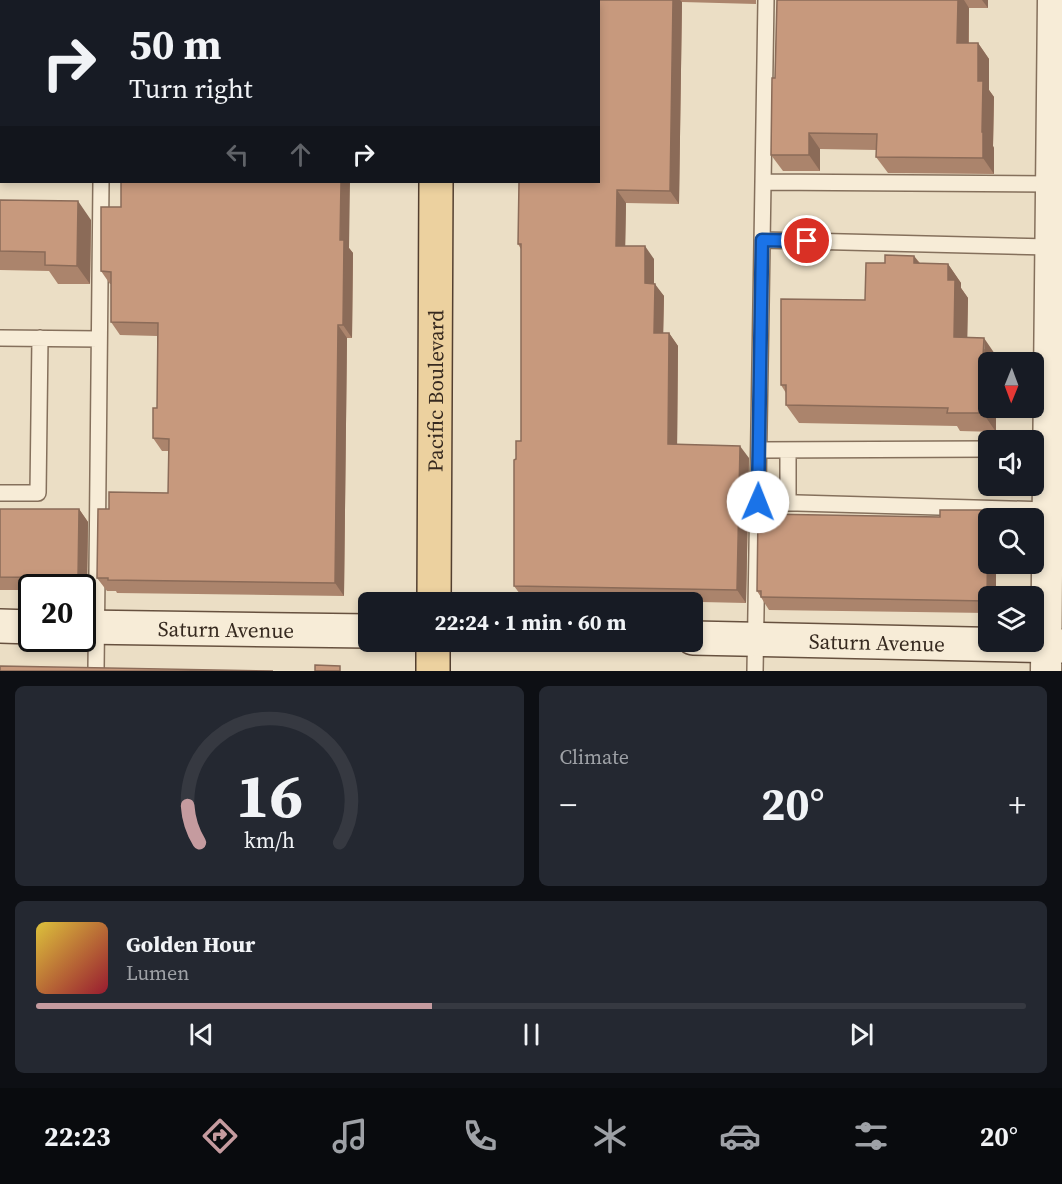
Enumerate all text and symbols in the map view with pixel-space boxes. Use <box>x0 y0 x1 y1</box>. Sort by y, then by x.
text: 50 m <box>129 15 222 73</box>
icon: right <box>30 24 108 102</box>
text: Turn right <box>129 70 253 107</box>
icon: left <box>221 138 254 171</box>
icon: ahead <box>284 138 317 171</box>
icon: right <box>347 138 380 171</box>
pin <box>781 215 832 266</box>
icon: arrive <box>790 224 823 257</box>
street label: Pacific Boulevard <box>420 310 450 472</box>
north arrow <box>978 352 1044 418</box>
map controls <box>978 352 1044 652</box>
button: sound <box>978 430 1044 496</box>
position arrow <box>726 470 790 534</box>
button: search <box>978 508 1044 574</box>
speed limit sign: 20 <box>18 574 96 652</box>
button: layers <box>978 586 1044 652</box>
text: 22:24 · 1 min · 60 m <box>435 607 626 637</box>
street label: Saturn Avenue <box>158 614 294 644</box>
street label: Saturn Avenue <box>809 626 945 658</box>
text: Climate <box>560 743 629 771</box>
text: 16 <box>235 752 303 838</box>
text: 20° <box>761 773 825 835</box>
text: − <box>560 782 577 827</box>
text: + <box>1008 782 1026 827</box>
text: km/h <box>244 826 295 855</box>
text: Golden Hour <box>126 929 255 959</box>
text: Lumen <box>126 959 189 987</box>
icon: previous <box>185 1018 218 1051</box>
icon: pause <box>515 1018 548 1051</box>
icon: next <box>845 1018 878 1051</box>
icon: directions <box>199 1115 241 1157</box>
icon: music <box>329 1115 371 1157</box>
icon: phone <box>459 1115 501 1157</box>
icon: climate <box>589 1115 631 1157</box>
icon: car <box>719 1115 761 1157</box>
icon: filters <box>850 1115 892 1157</box>
text: 22:23 <box>44 1118 111 1155</box>
text: 20° <box>980 1118 1018 1155</box>

